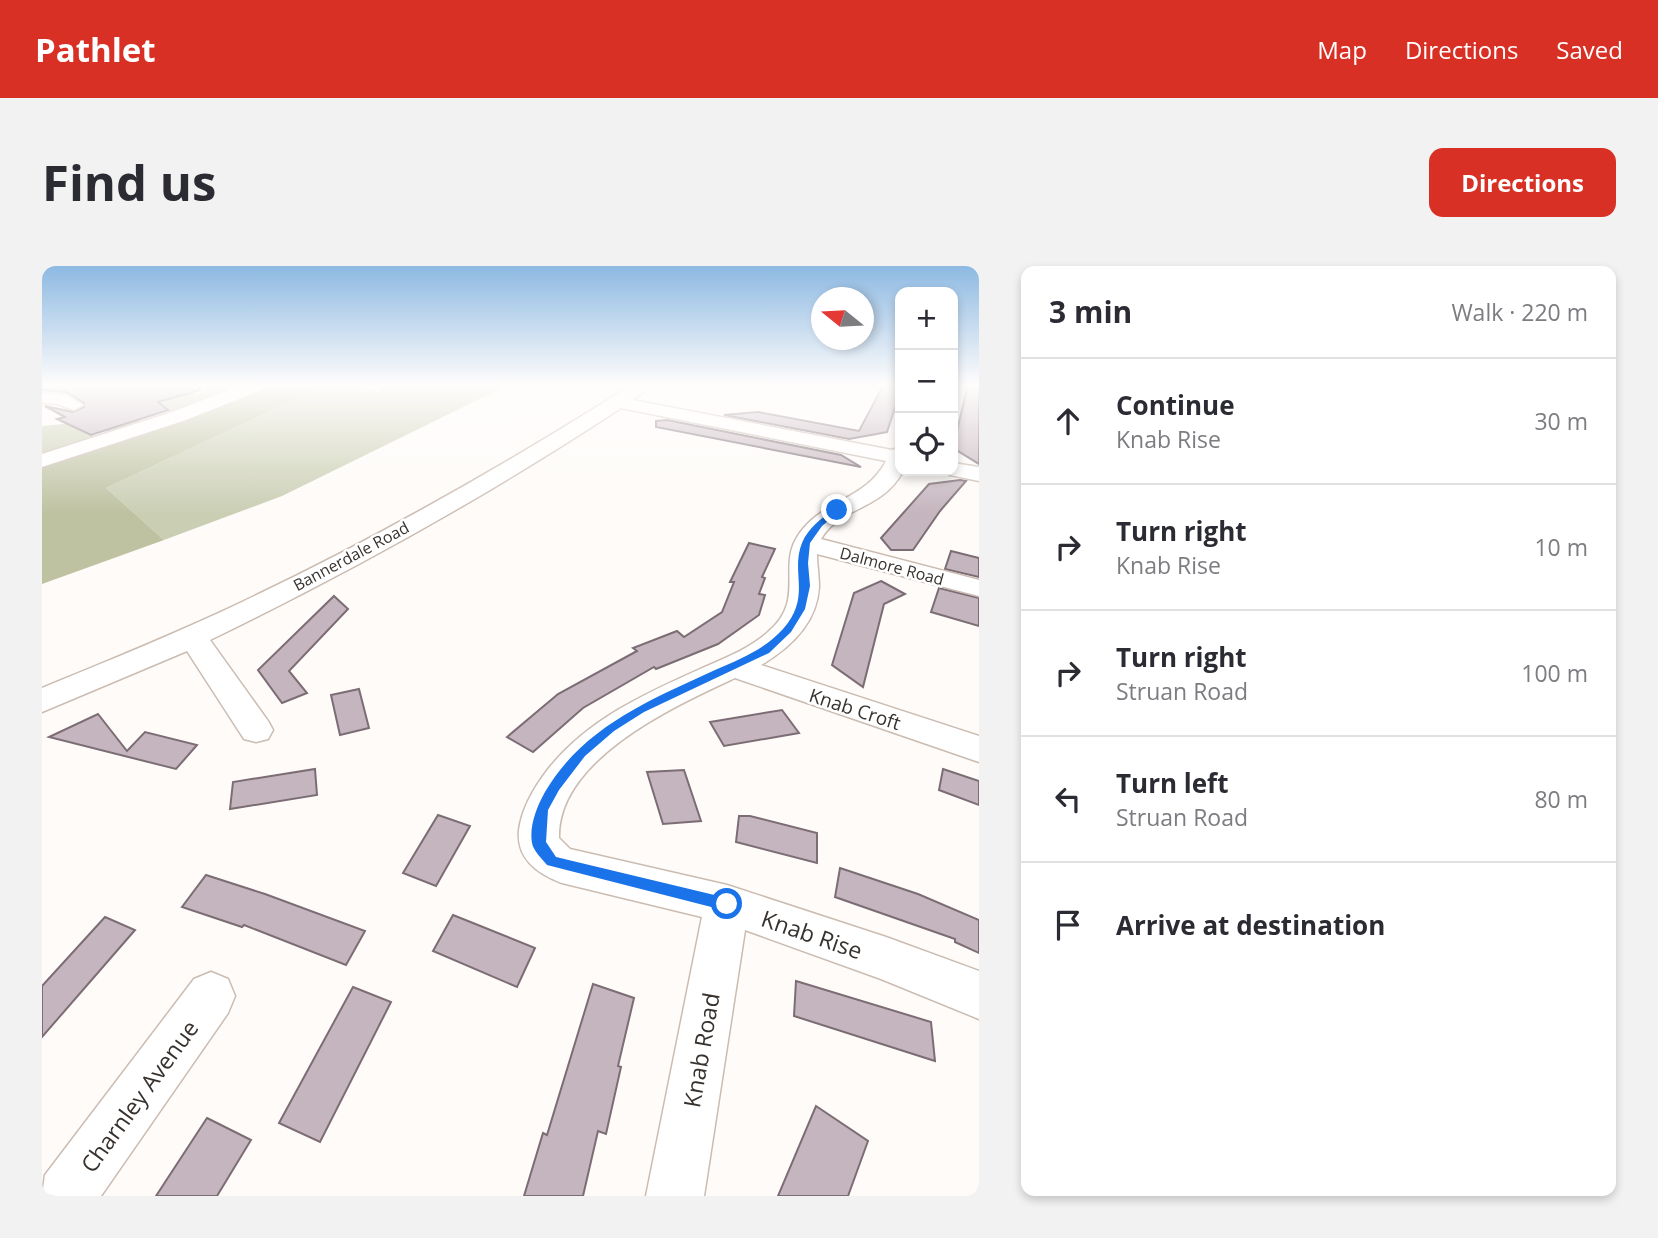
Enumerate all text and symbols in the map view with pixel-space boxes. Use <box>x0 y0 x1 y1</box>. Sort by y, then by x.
text: Pathlet <box>35 27 156 72</box>
text: Map <box>1317 33 1367 66</box>
text: Directions <box>1405 33 1518 66</box>
text: Saved <box>1556 33 1623 66</box>
button: Directions <box>1429 148 1616 217</box>
text: Find us <box>42 149 216 215</box>
north arrow <box>811 287 874 350</box>
map controls <box>895 287 958 476</box>
button: + <box>895 287 958 350</box>
text: 3 min <box>1049 291 1132 332</box>
text: Walk · 220 m <box>1451 296 1588 328</box>
button: − <box>895 350 958 413</box>
text: Continue <box>1116 387 1235 423</box>
icon: ahead <box>1049 402 1087 440</box>
text: 30 m <box>1534 405 1588 437</box>
button: locate <box>895 413 958 476</box>
text: Knab Rise <box>1116 423 1221 455</box>
route end <box>821 494 852 525</box>
text: Turn right <box>1116 513 1247 549</box>
street label: Bannerdale Road <box>289 516 413 596</box>
icon: right <box>1049 528 1087 566</box>
text: 10 m <box>1534 531 1588 563</box>
street label: Dalmore Road <box>838 542 946 590</box>
text: Knab Rise <box>1116 549 1221 581</box>
text: Turn right <box>1116 639 1247 675</box>
icon: right <box>1049 654 1087 692</box>
text: 100 m <box>1521 657 1588 689</box>
text: Struan Road <box>1116 675 1248 707</box>
street label: Knab Croft <box>806 682 904 736</box>
text: Turn left <box>1116 765 1228 801</box>
icon: left <box>1049 780 1087 818</box>
text: 80 m <box>1534 783 1588 815</box>
text: Struan Road <box>1116 801 1248 833</box>
route start <box>711 888 742 919</box>
street label: Knab Rise <box>757 902 867 966</box>
icon: arrive <box>1049 906 1087 944</box>
text: Arrive at destination <box>1116 907 1385 943</box>
street label: Knab Road <box>675 990 727 1110</box>
street label: Charnley Avenue <box>73 1013 205 1179</box>

